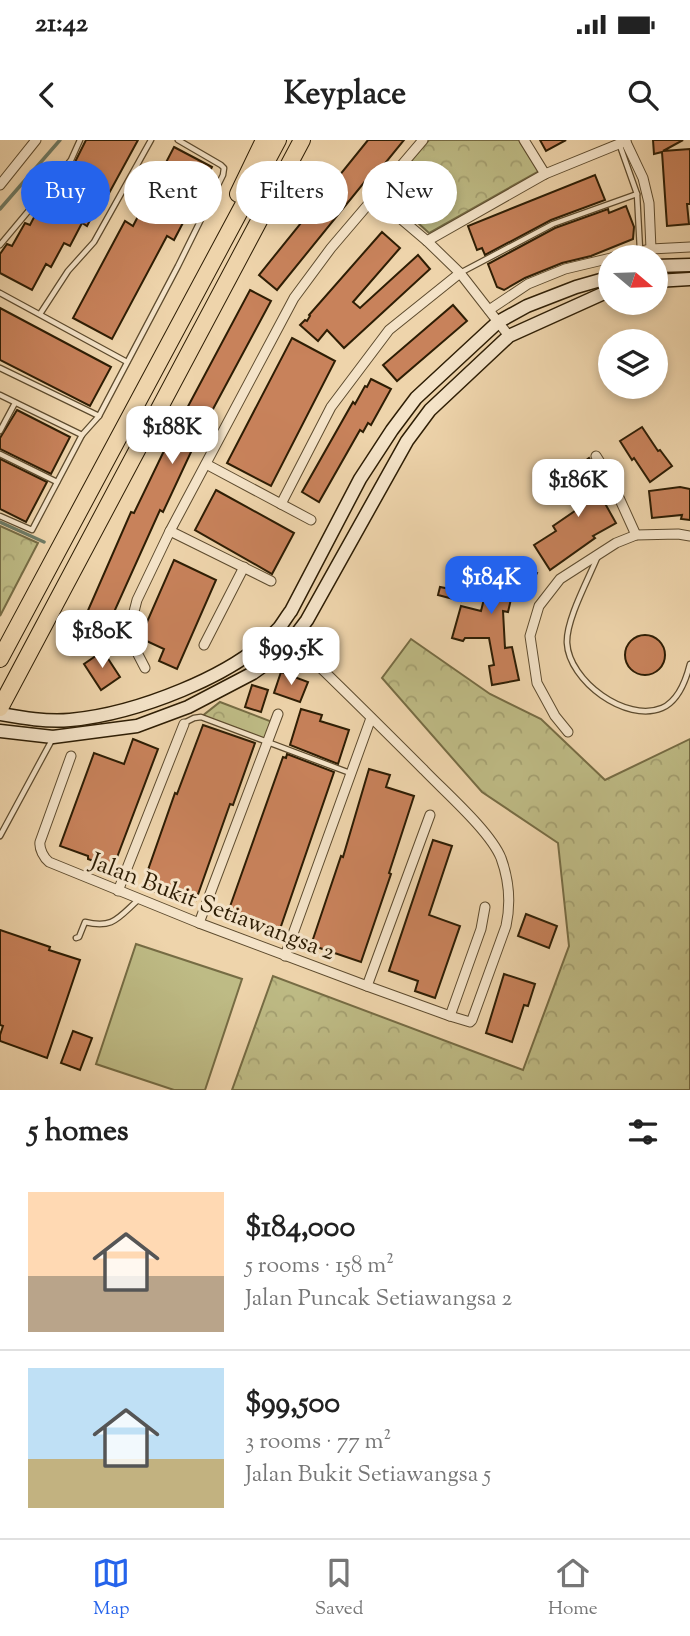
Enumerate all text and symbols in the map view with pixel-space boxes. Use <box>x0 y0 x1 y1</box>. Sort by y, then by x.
text: 21:42 <box>35 6 88 43</box>
text: Keyplace <box>284 72 406 118</box>
icon: back <box>28 76 66 114</box>
icon: search <box>624 76 662 114</box>
chip: Buy <box>21 161 110 224</box>
chip: Rent <box>124 161 222 224</box>
chip: Filters <box>236 161 348 224</box>
chip: New <box>362 161 457 224</box>
north arrow <box>598 245 668 315</box>
map controls <box>598 245 668 399</box>
button: layers <box>598 329 668 399</box>
pin: $188K <box>123 406 221 466</box>
text: $188K <box>142 412 202 445</box>
pin: $186K <box>529 460 627 519</box>
text: $186K <box>548 465 608 498</box>
pin: $184K <box>442 556 540 616</box>
text: $184K <box>461 562 521 595</box>
pin: $180K <box>53 610 151 670</box>
text: $180K <box>72 616 132 649</box>
pin: $99.5K <box>234 628 348 687</box>
text: $99.5K <box>259 633 323 666</box>
street label: Jalan Bukit Setiawangsa 2 <box>83 845 340 970</box>
text: 5 homes <box>28 1111 129 1154</box>
icon: filters <box>624 1113 662 1151</box>
text: $184,000 <box>245 1207 355 1250</box>
icon: home <box>84 1220 168 1304</box>
text: 5 rooms · 158 m² <box>245 1250 394 1283</box>
text: Jalan Puncak Setiawangsa 2 <box>245 1283 512 1316</box>
text: $99,500 <box>245 1383 340 1426</box>
icon: home <box>84 1396 168 1480</box>
text: 3 rooms · 77 m² <box>245 1426 391 1459</box>
text: Jalan Bukit Setiawangsa 5 <box>245 1459 491 1492</box>
tab: Map <box>92 1554 130 1623</box>
tab: Saved <box>315 1554 363 1623</box>
tab: Home <box>548 1554 598 1623</box>

